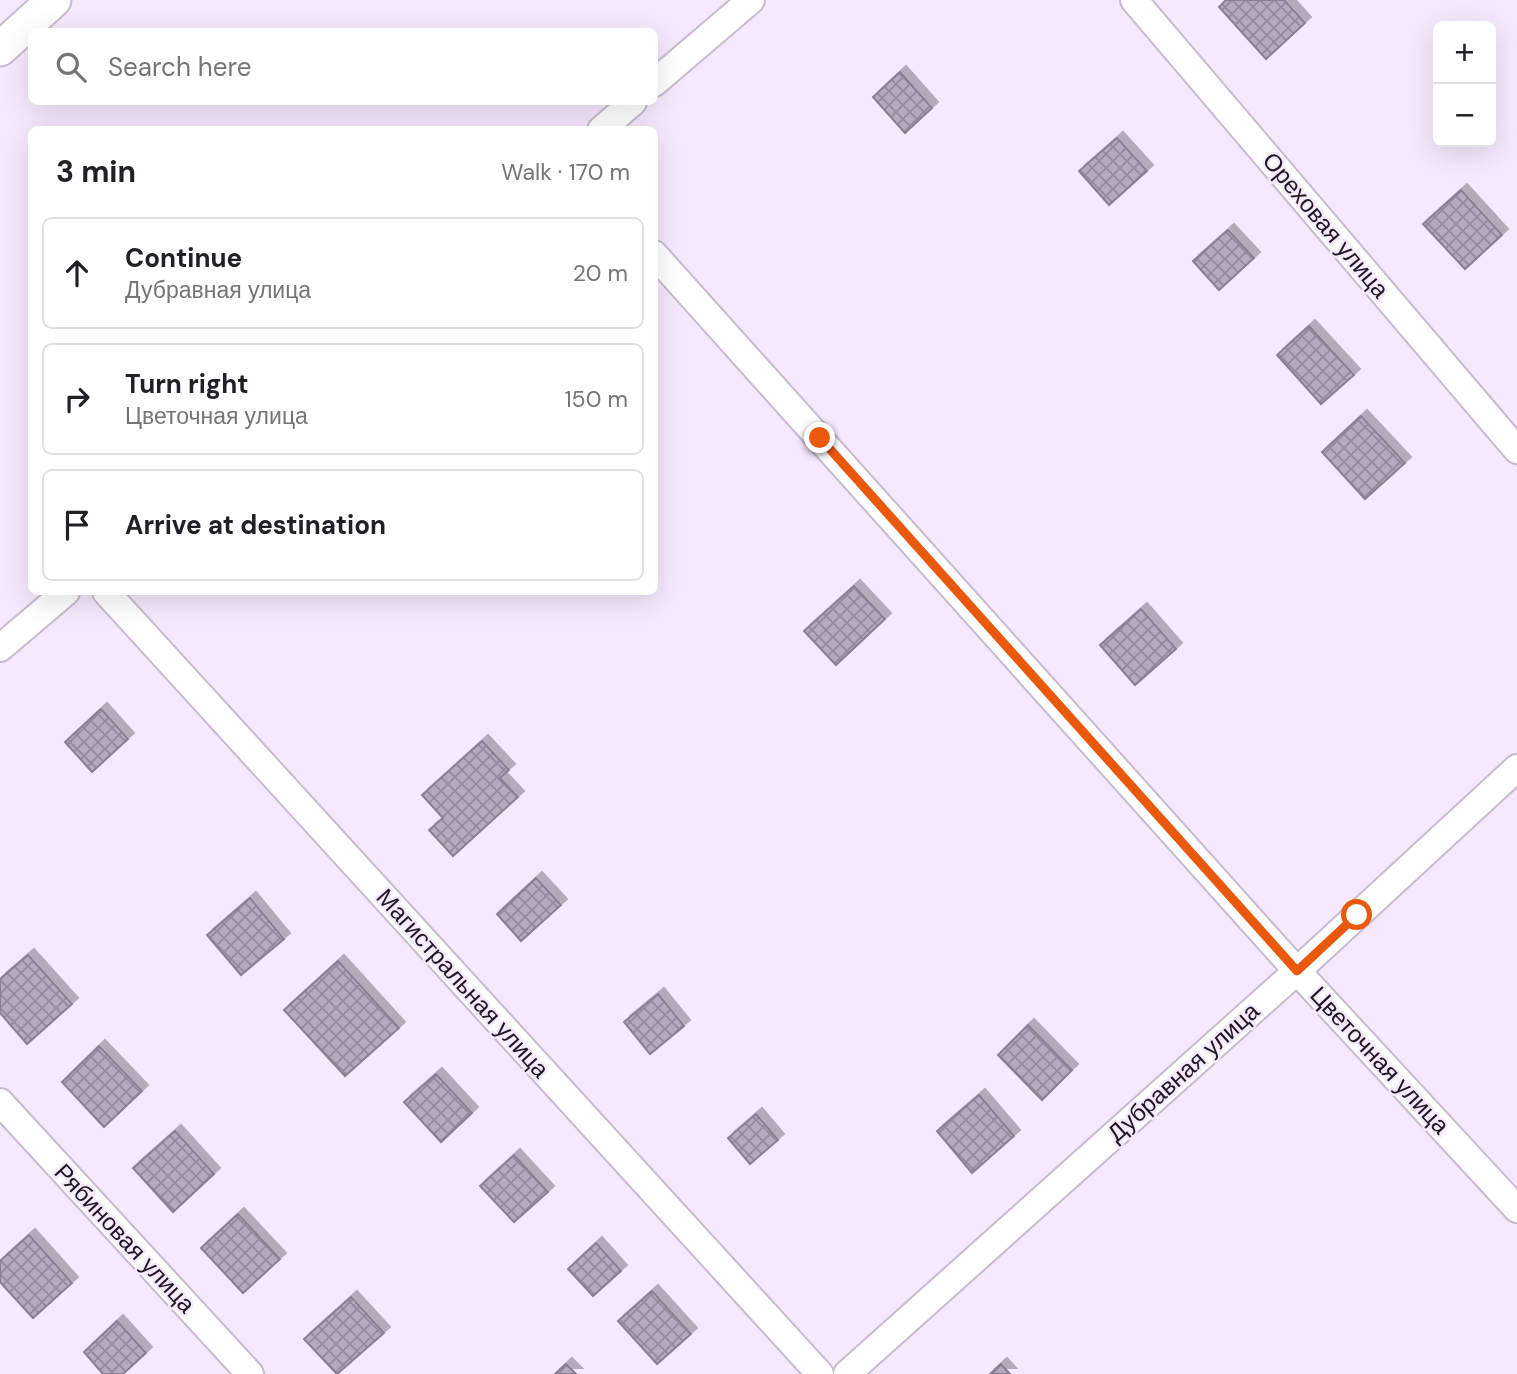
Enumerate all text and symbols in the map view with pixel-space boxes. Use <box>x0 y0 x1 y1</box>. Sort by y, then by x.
map controls <box>1433 21 1496 147</box>
button: + <box>1433 21 1496 84</box>
search box <box>28 28 658 105</box>
icon: search <box>52 48 90 86</box>
text: Search here <box>108 50 251 84</box>
button: − <box>1433 84 1496 147</box>
street label: Ореховая улица <box>1256 146 1396 305</box>
text: 3 min <box>56 152 136 191</box>
text: Walk · 170 m <box>501 157 630 187</box>
text: Continue <box>125 241 242 275</box>
icon: ahead <box>58 254 96 292</box>
text: 20 m <box>573 258 628 288</box>
text: Дубравная улица <box>125 275 311 305</box>
text: Turn right <box>125 367 249 401</box>
icon: right <box>58 380 96 418</box>
text: 150 m <box>564 384 628 414</box>
text: Цветочная улица <box>125 401 308 431</box>
route end <box>804 422 835 453</box>
icon: arrive <box>58 506 96 544</box>
text: Arrive at destination <box>125 508 386 542</box>
street label: Магистральная улица <box>370 882 557 1084</box>
route start <box>1341 899 1372 930</box>
street label: Цветочная улица <box>1304 980 1457 1141</box>
street label: Дубравная улица <box>1100 995 1266 1148</box>
street label: Рябиновая улица <box>48 1157 203 1320</box>

